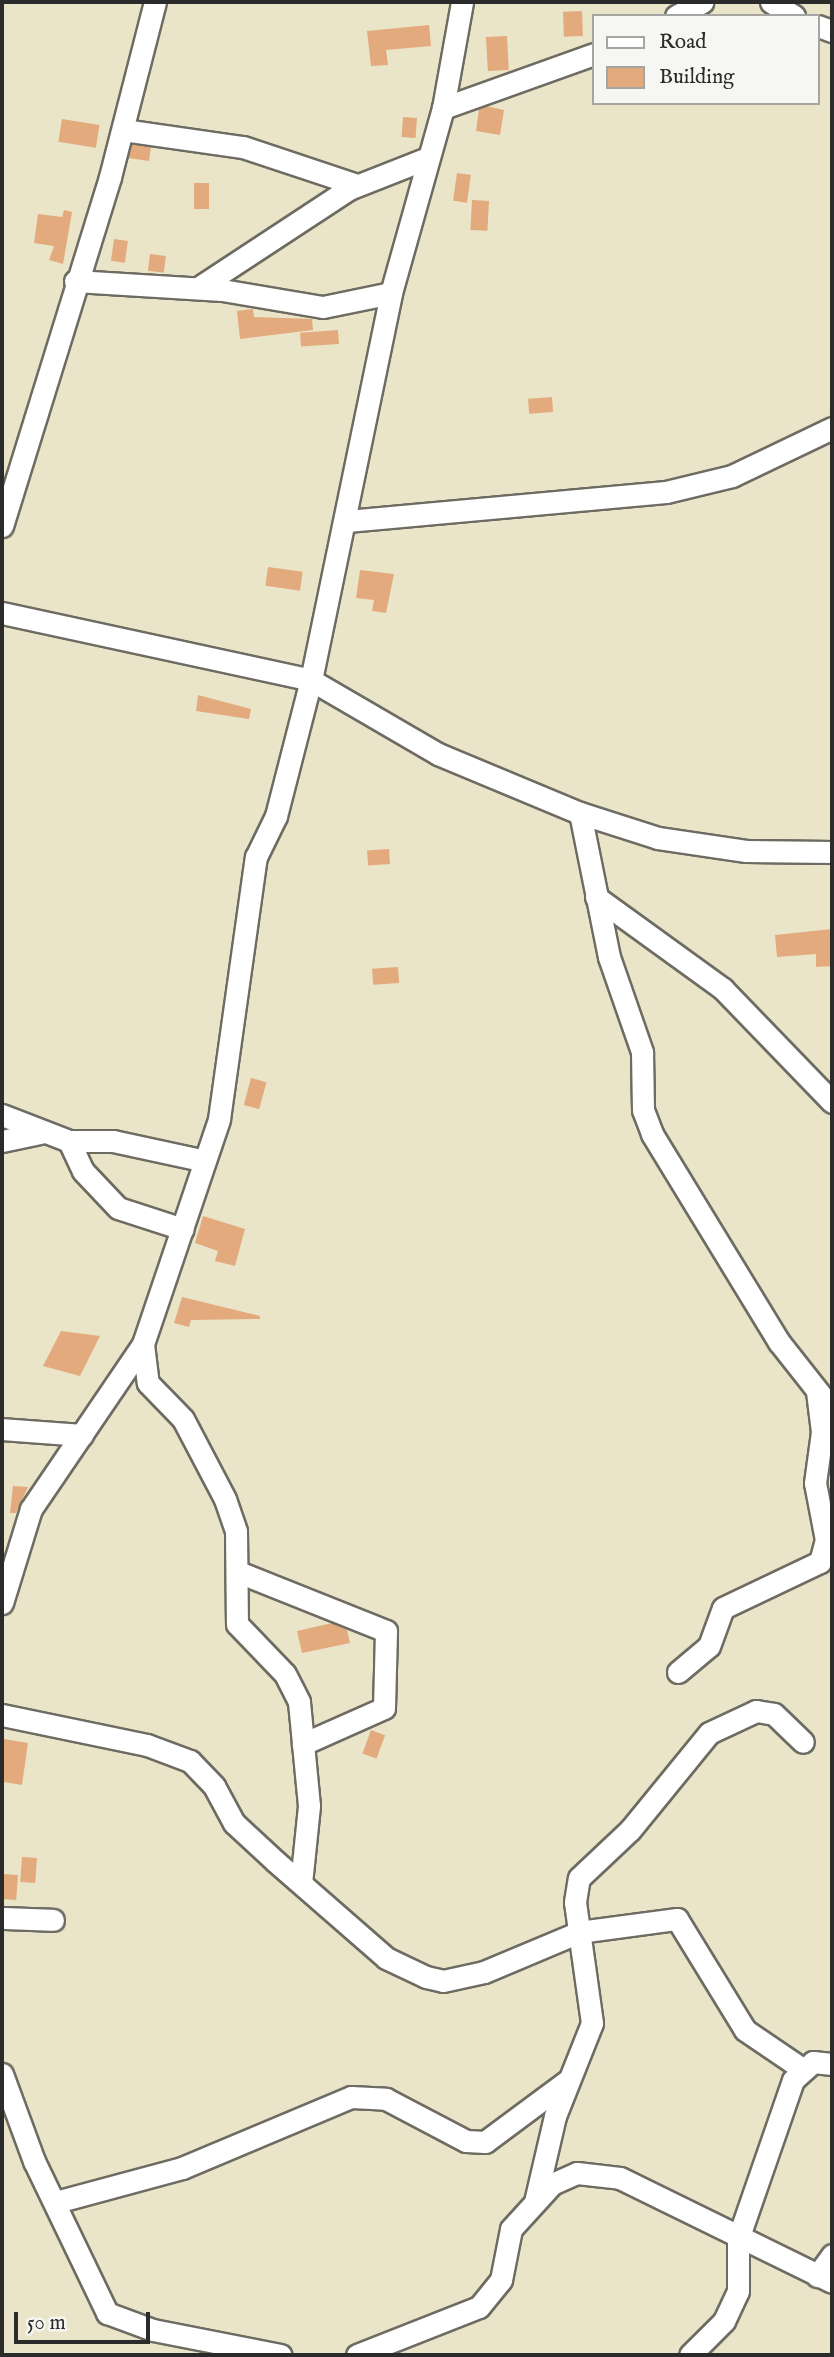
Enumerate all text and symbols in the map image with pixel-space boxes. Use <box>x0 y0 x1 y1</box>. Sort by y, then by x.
legend <box>592 14 820 105</box>
text: Road <box>659 29 706 56</box>
text: Building <box>659 64 734 91</box>
scale bar <box>18 2298 154 2342</box>
text: 50 m <box>27 2310 66 2337</box>

